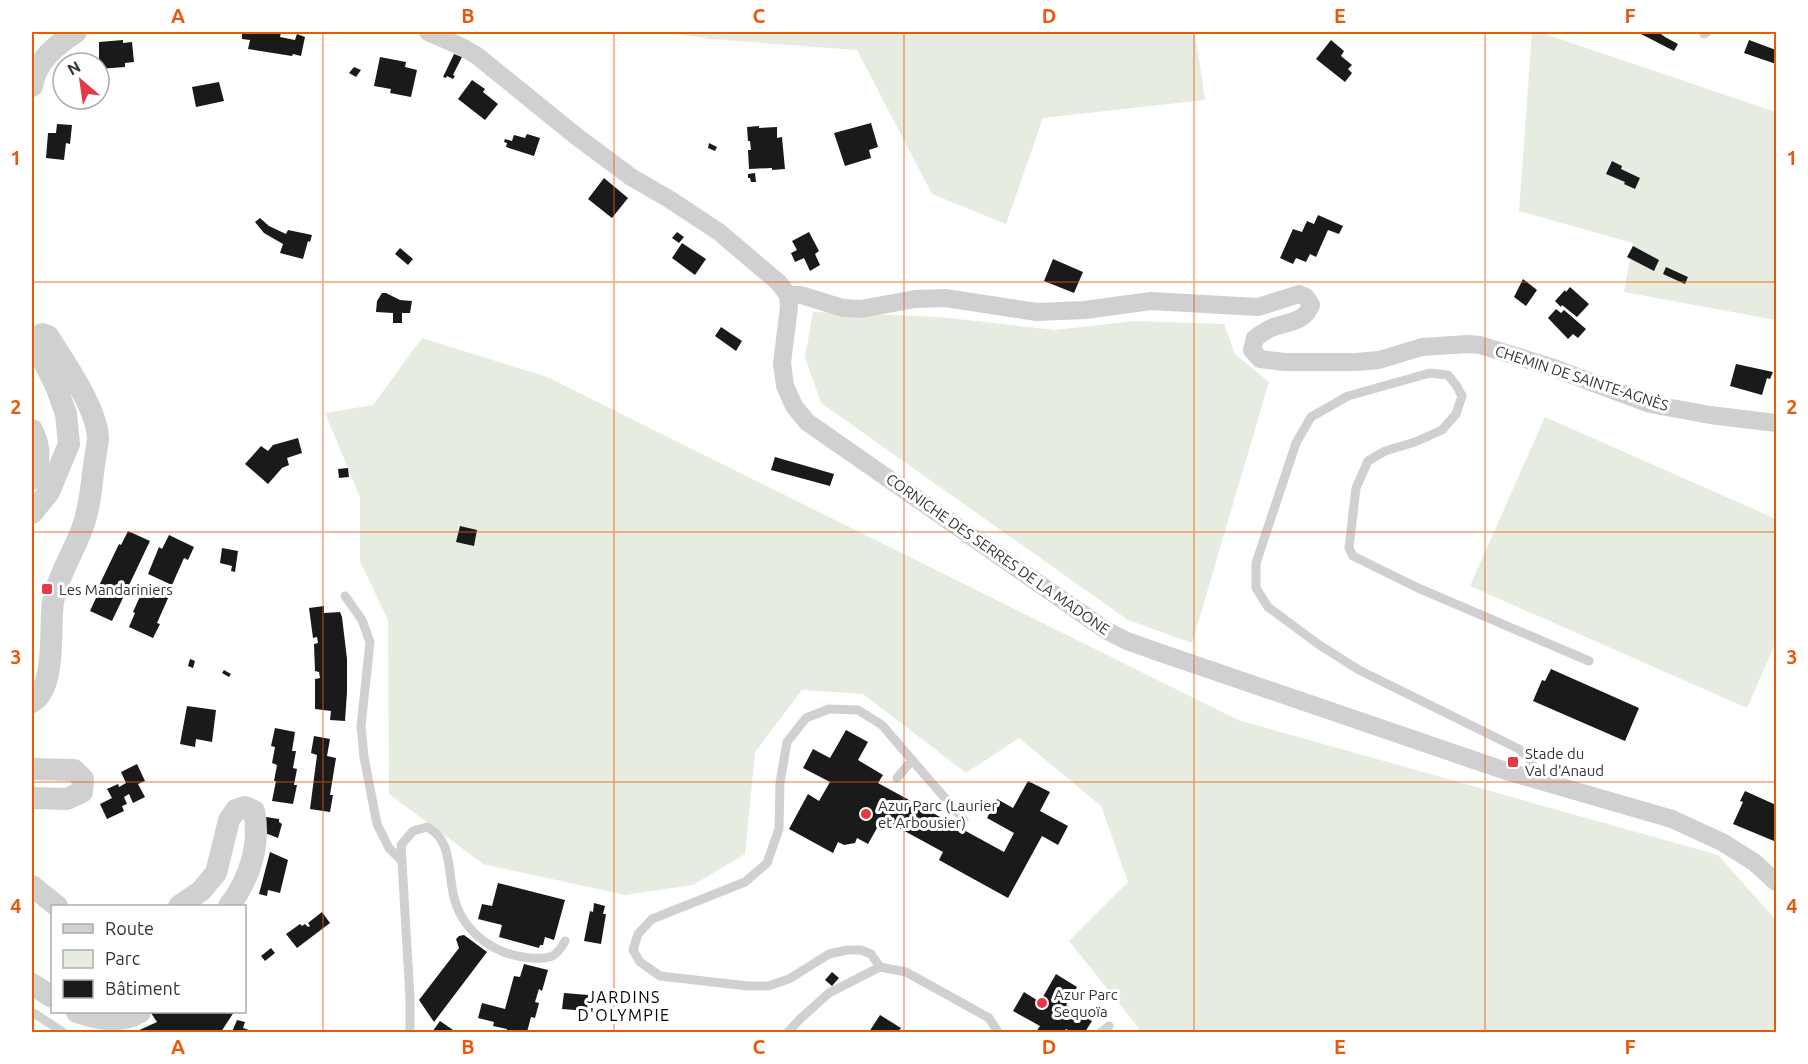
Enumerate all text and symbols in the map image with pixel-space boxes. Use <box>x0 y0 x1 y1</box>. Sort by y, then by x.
text: A <box>171 4 185 27</box>
text: B <box>461 4 475 27</box>
text: C <box>753 4 766 27</box>
text: D <box>1042 4 1056 27</box>
text: E <box>1334 4 1346 27</box>
text: F <box>1624 4 1636 27</box>
north arrow <box>51 51 111 111</box>
text: N <box>64 57 83 79</box>
text: 1 <box>10 146 22 169</box>
text: 1 <box>1786 146 1798 169</box>
street label: CHEMIN DE SAINTE-AGNÈS <box>1493 342 1671 414</box>
text: 2 <box>10 395 22 418</box>
text: 2 <box>1786 395 1798 418</box>
street label: CORNICHE DES SERRES DE LA MADONE <box>883 470 1113 638</box>
place label: Les Mandariniers <box>59 581 173 598</box>
marker: Les Mandariniers <box>40 582 54 596</box>
text: 3 <box>10 645 22 668</box>
text: 3 <box>1786 645 1798 668</box>
place label: Stade du Val d'Anaud <box>1525 745 1604 779</box>
marker: Stade du Val d'Anaud <box>1506 755 1520 769</box>
place label: Azur Parc (Laurier et Arbousier) <box>878 797 997 831</box>
marker: Azur Parc (Laurier et Arbousier) <box>859 807 873 821</box>
text: 4 <box>10 894 22 917</box>
text: 4 <box>1786 894 1798 917</box>
legend <box>51 905 246 1013</box>
text: Route <box>105 918 154 938</box>
text: Parc <box>105 948 140 968</box>
text: Bâtiment <box>105 978 180 998</box>
place label: Azur Parc Sequoïa <box>1054 986 1118 1020</box>
district label: JARDINS D'OLYMPIE <box>578 988 671 1024</box>
marker: Azur Parc Sequoïa <box>1035 996 1049 1010</box>
text: A <box>171 1035 185 1058</box>
text: B <box>461 1035 475 1058</box>
text: C <box>753 1035 766 1058</box>
text: D <box>1042 1035 1056 1058</box>
text: E <box>1334 1035 1346 1058</box>
text: F <box>1624 1035 1636 1058</box>

